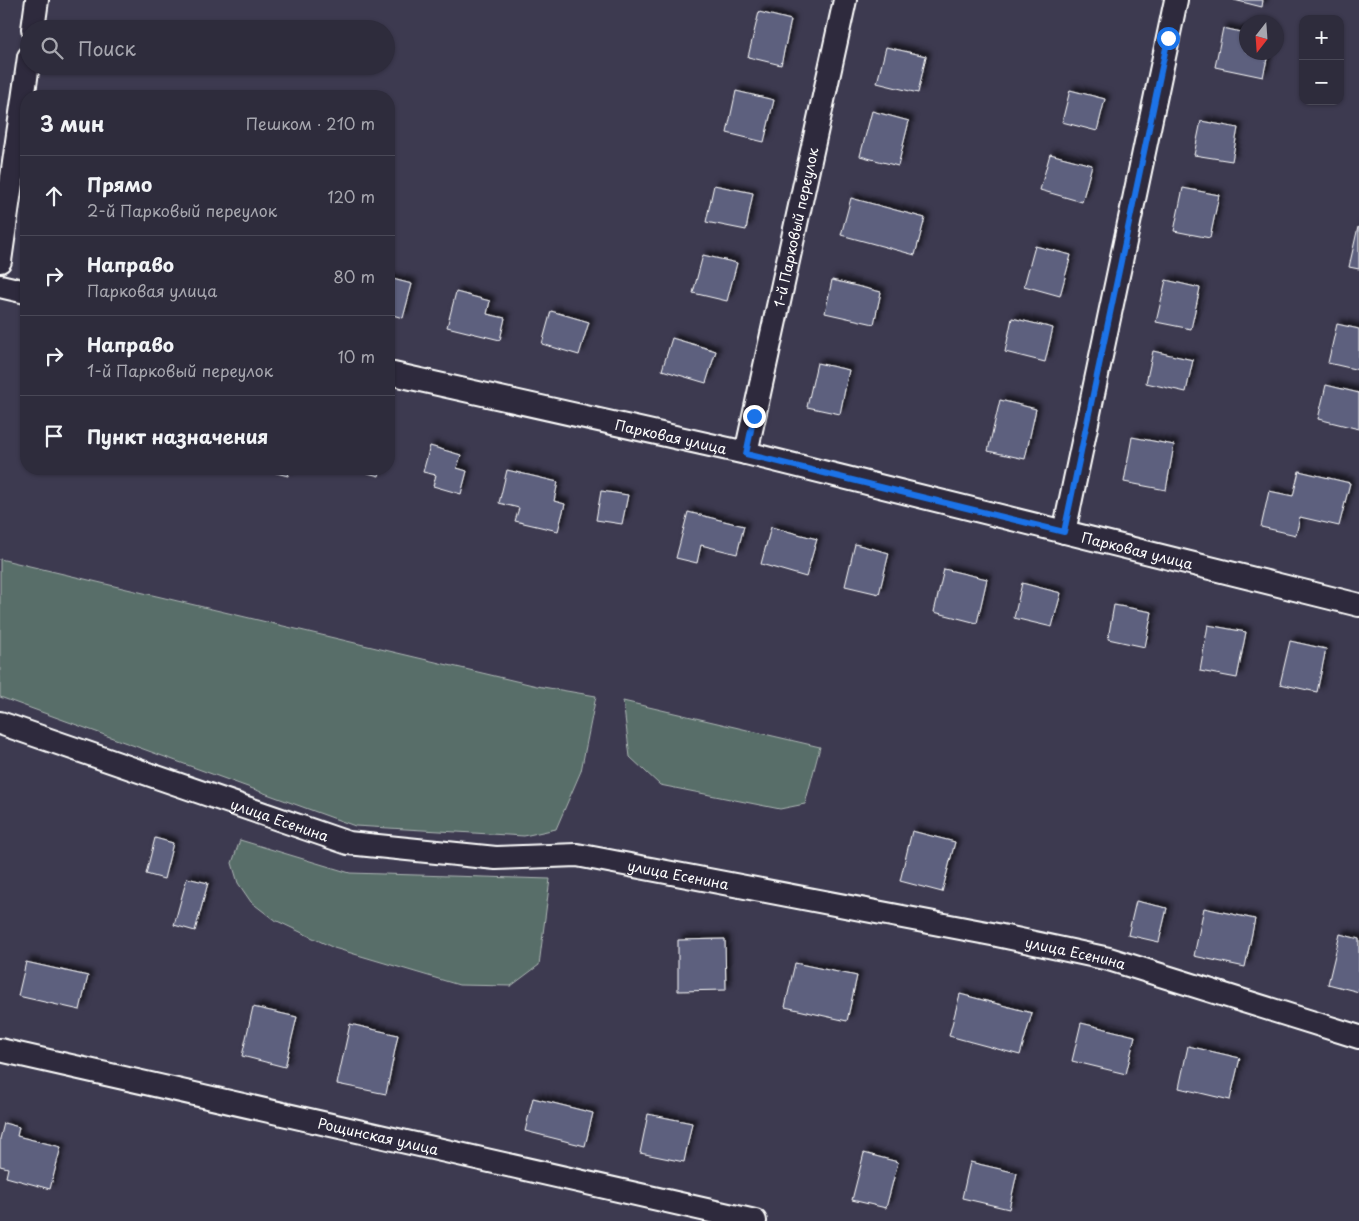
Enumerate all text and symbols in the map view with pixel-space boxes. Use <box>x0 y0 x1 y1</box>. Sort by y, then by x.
north arrow <box>1239 15 1284 60</box>
map controls <box>1299 15 1344 105</box>
button: + <box>1299 15 1344 60</box>
search box <box>20 20 395 75</box>
route start <box>1157 27 1180 50</box>
icon: search <box>38 34 66 62</box>
text: Поиск <box>78 34 136 62</box>
button: − <box>1299 60 1344 105</box>
text: 3 мин <box>40 107 104 139</box>
text: Пешком · 210 m <box>246 111 375 135</box>
street label: 1-й Парковый переулок <box>768 145 823 309</box>
text: Прямо <box>87 170 152 198</box>
icon: ahead <box>40 182 68 210</box>
text: 120 m <box>328 184 375 208</box>
text: 2-й Парковый переулок <box>87 198 277 222</box>
text: Направо <box>87 250 174 278</box>
icon: right <box>40 262 68 290</box>
text: 80 m <box>333 264 375 288</box>
text: Парковая улица <box>87 278 217 302</box>
text: Направо <box>87 330 174 358</box>
icon: right <box>40 342 68 370</box>
text: 10 m <box>338 344 375 368</box>
text: 1-й Парковый переулок <box>87 358 273 382</box>
route end <box>743 405 766 428</box>
street label: Парковая улица <box>613 413 729 459</box>
icon: arrive <box>40 422 68 450</box>
text: Пункт назначения <box>87 422 268 450</box>
street label: Парковая улица <box>1079 526 1195 574</box>
street label: улица Есенина <box>228 793 332 846</box>
street label: улица Есенина <box>626 854 731 894</box>
street label: улица Есенина <box>1023 931 1129 974</box>
street label: Рощинская улица <box>316 1112 441 1160</box>

